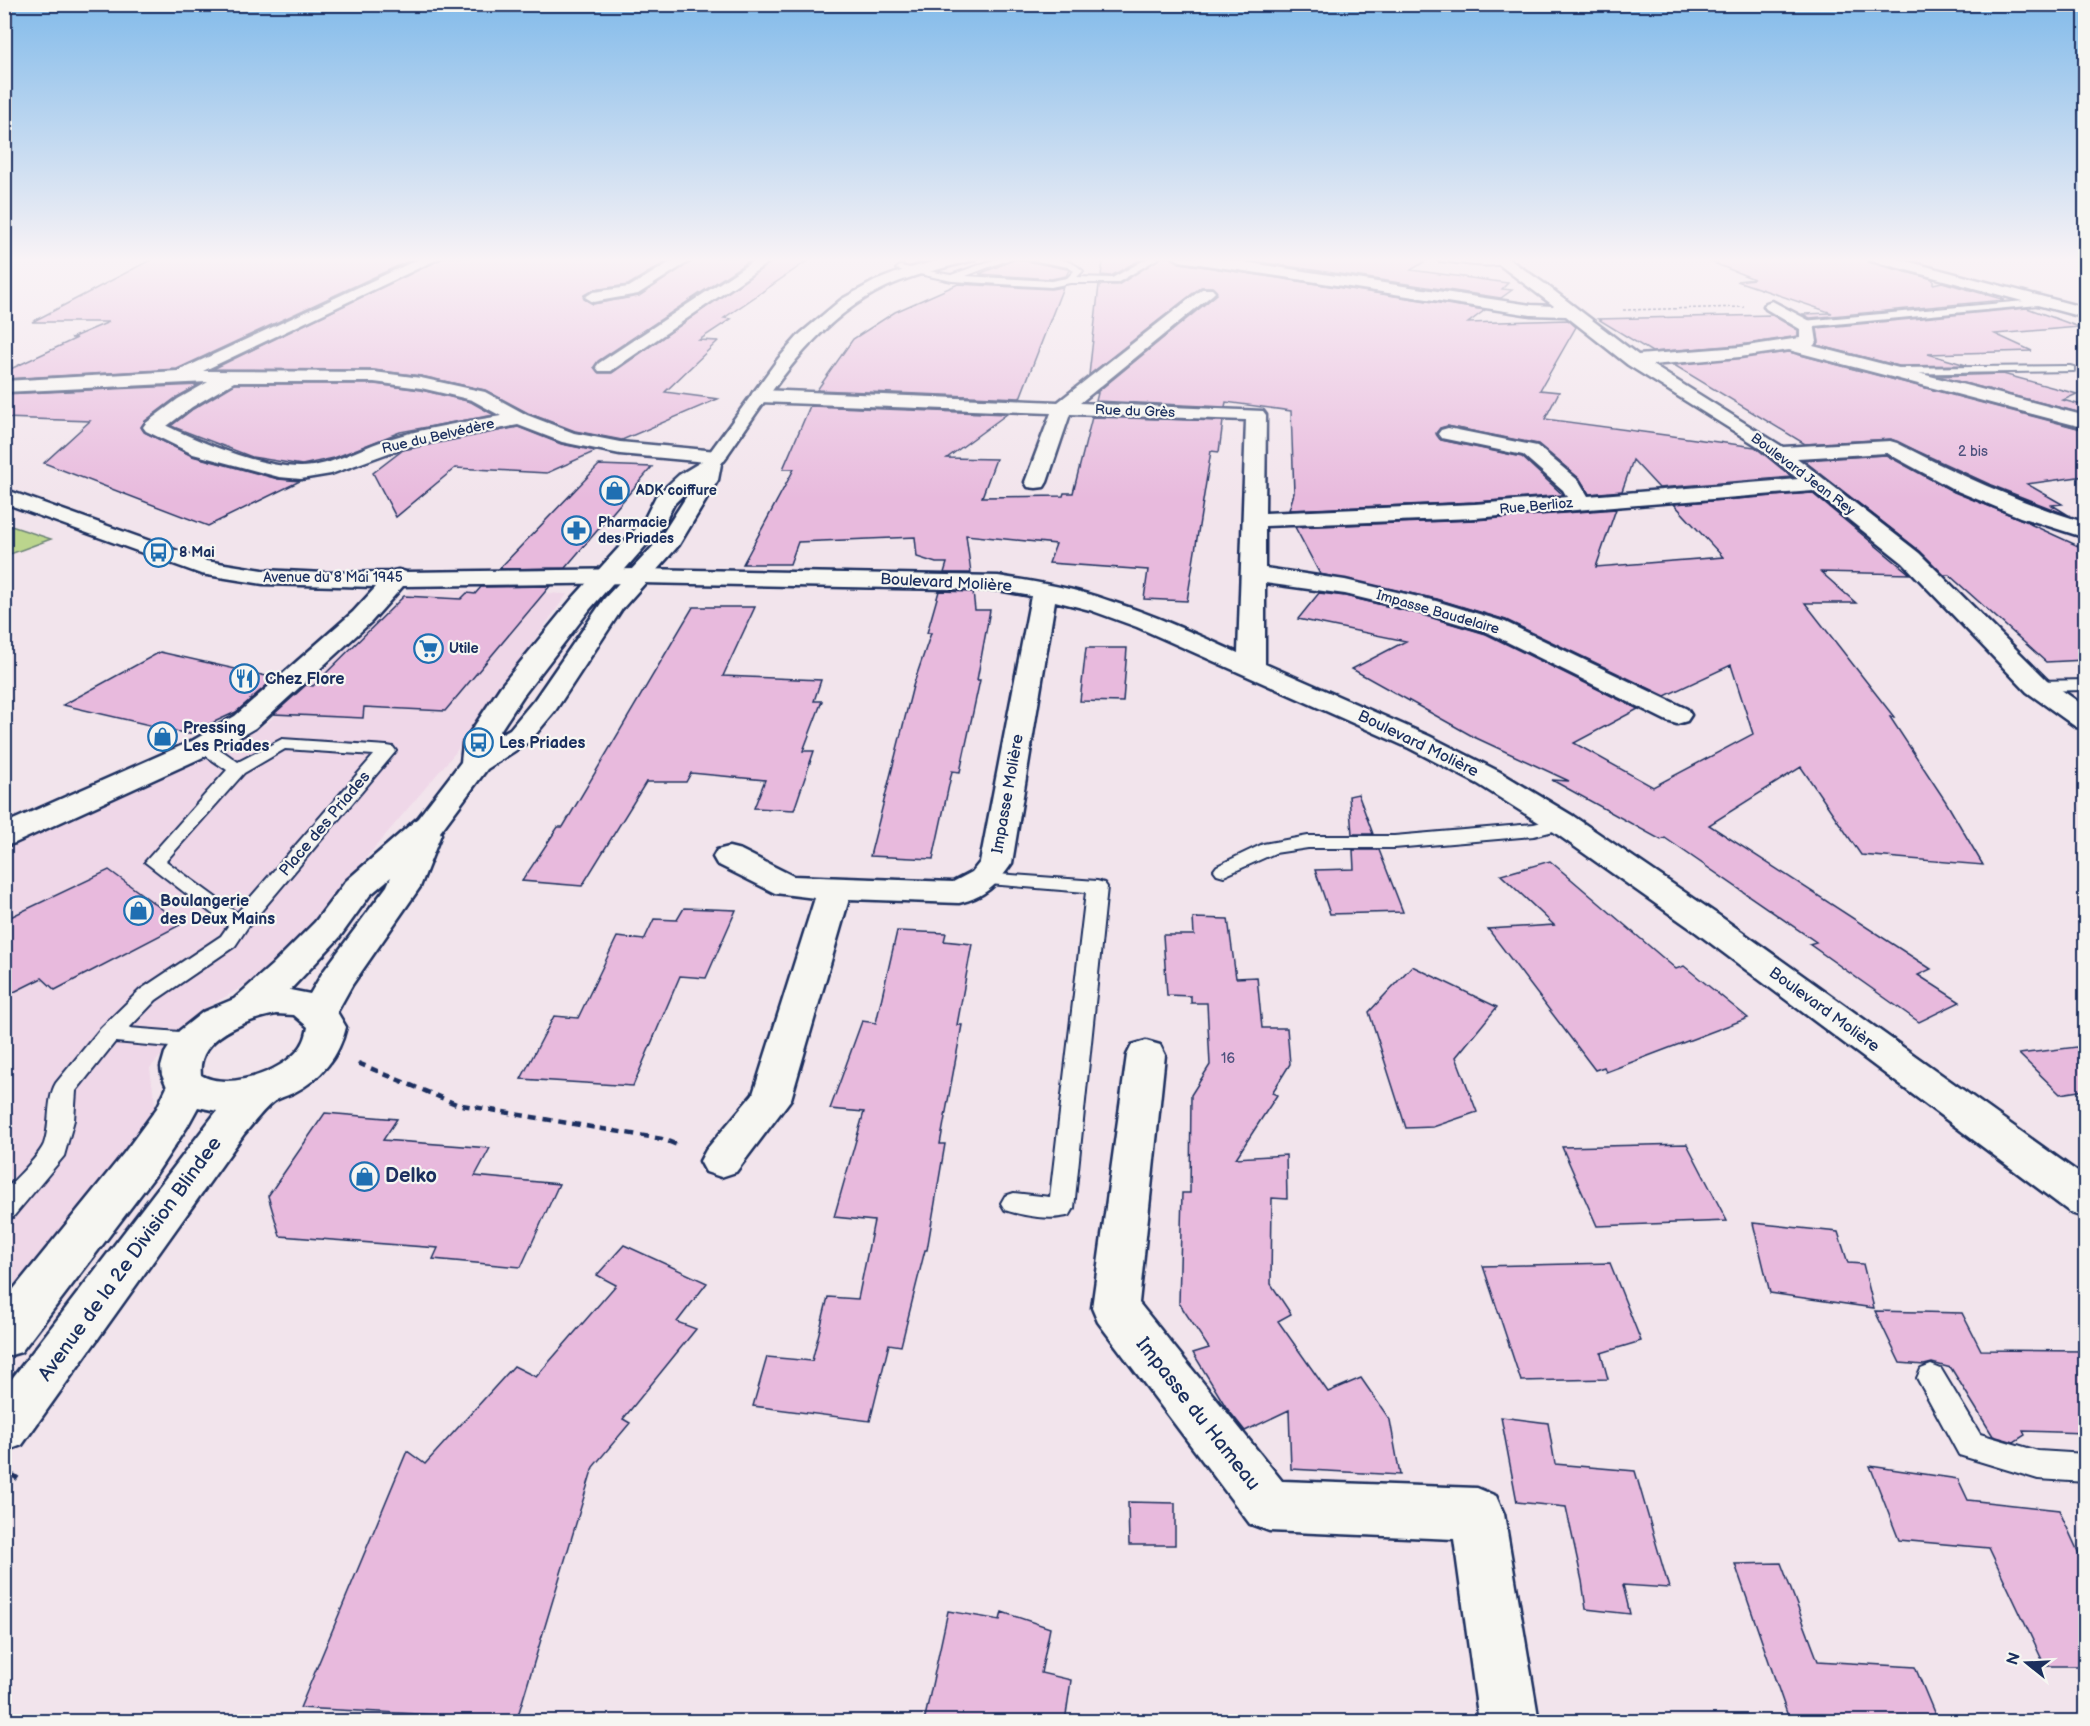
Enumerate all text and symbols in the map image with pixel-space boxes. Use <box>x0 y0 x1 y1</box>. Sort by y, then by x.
street label: Rue du Grès <box>1095 401 1175 421</box>
street label: Rue du Belvédère <box>380 415 496 457</box>
street label: Boulevard Jean Rey <box>1748 429 1859 519</box>
house number: 2 bis <box>1958 443 1988 460</box>
shop icon: ADK coiffure <box>599 474 631 506</box>
place label: ADK coiffure <box>635 482 717 499</box>
street label: Rue Berlioz <box>1499 494 1574 518</box>
pharmacy icon: Pharmacie des Priades <box>561 514 593 546</box>
place label: Pharmacie des Priades <box>598 514 674 547</box>
bus stop icon: 8 Mai <box>142 536 174 568</box>
place label: 8 Mai <box>179 544 215 561</box>
street label: Avenue du 8 Mai 1945 <box>263 569 403 586</box>
street label: Boulevard Molière <box>880 570 1013 596</box>
street label: Impasse Baudelaire <box>1375 586 1501 638</box>
supermarket icon: Utile <box>412 632 444 664</box>
place label: Utile <box>449 640 479 657</box>
restaurant icon: Chez Flore <box>228 663 260 695</box>
place label: Chez Flore <box>265 670 344 689</box>
street label: Boulevard Molière <box>1355 707 1482 782</box>
place label: Pressing Les Priades <box>183 719 269 756</box>
shop icon: Pressing Les Priades <box>146 721 178 753</box>
bus stop icon: Les Priades <box>462 727 494 759</box>
street label: Impasse Molière <box>988 732 1028 855</box>
place label: Les Priades <box>499 734 585 753</box>
street label: Place des Priades <box>276 768 374 880</box>
place label: Boulangerie des Deux Mains <box>160 892 275 929</box>
shop icon: Boulangerie des Deux Mains <box>123 894 155 926</box>
street label: Boulevard Molière <box>1765 964 1883 1057</box>
house number: 16 <box>1221 1050 1235 1067</box>
street label: Avenue de la 2e Division Blindee <box>33 1132 227 1386</box>
shop icon: Delko <box>348 1160 380 1192</box>
place label: Delko <box>385 1164 437 1188</box>
street label: Impasse du Hameau <box>1131 1333 1265 1495</box>
north arrow <box>1997 1633 2057 1693</box>
text: N <box>2003 1650 2025 1667</box>

